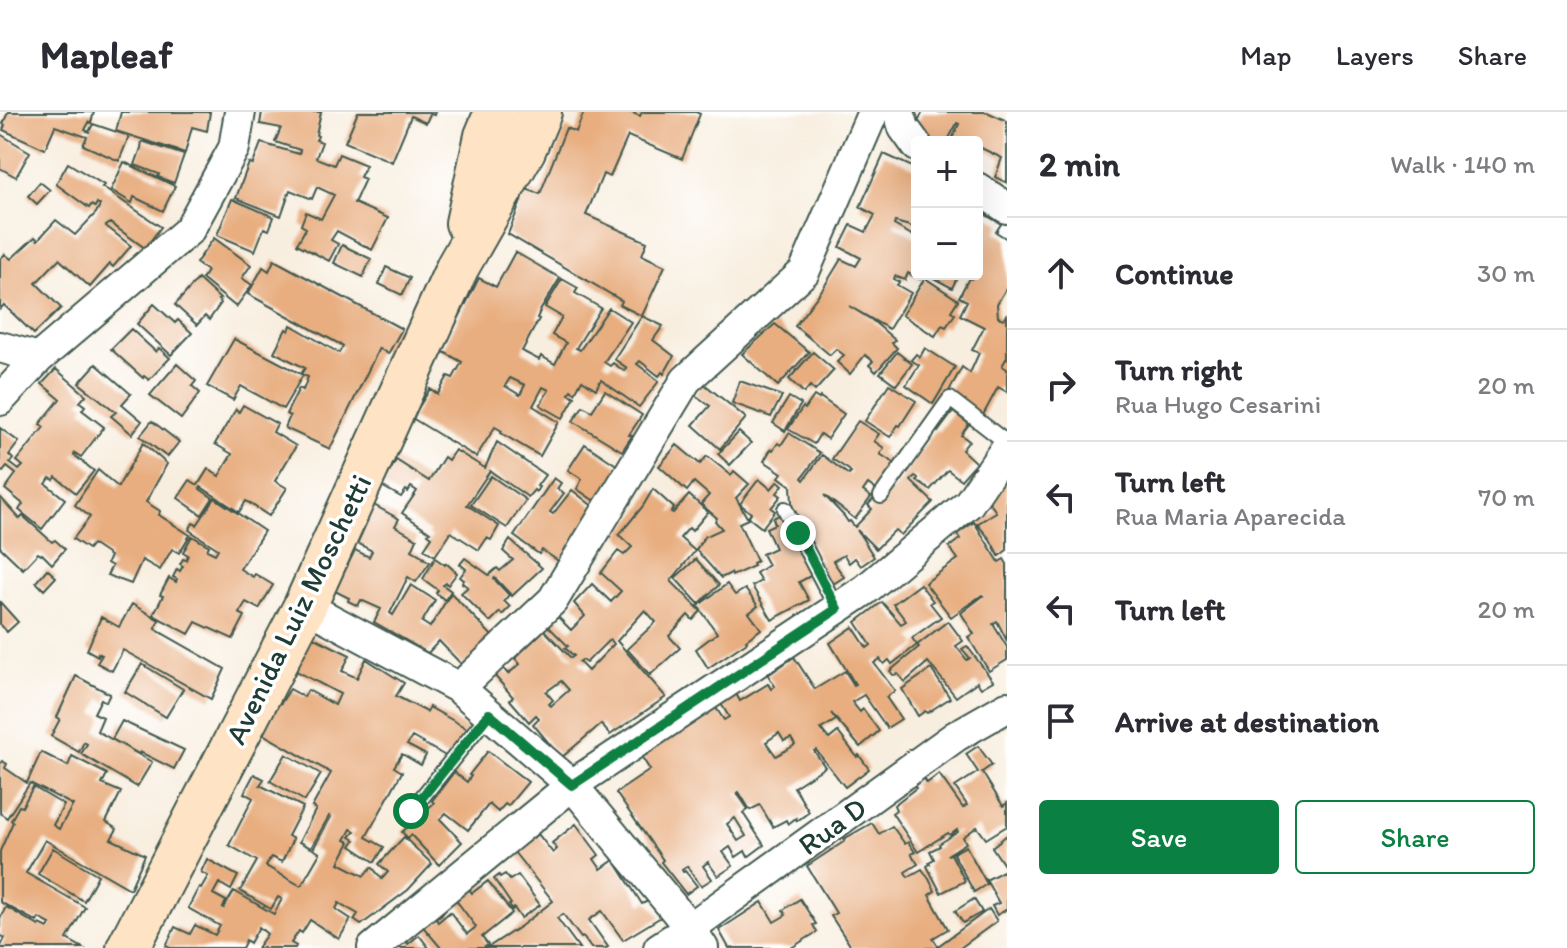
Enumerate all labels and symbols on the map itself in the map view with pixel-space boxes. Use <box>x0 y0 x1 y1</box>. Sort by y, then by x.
street label: Avenida Luiz Moschetti <box>217 468 379 750</box>
route end <box>780 515 816 551</box>
street label: Rua D <box>791 789 873 863</box>
route start <box>393 793 429 829</box>

